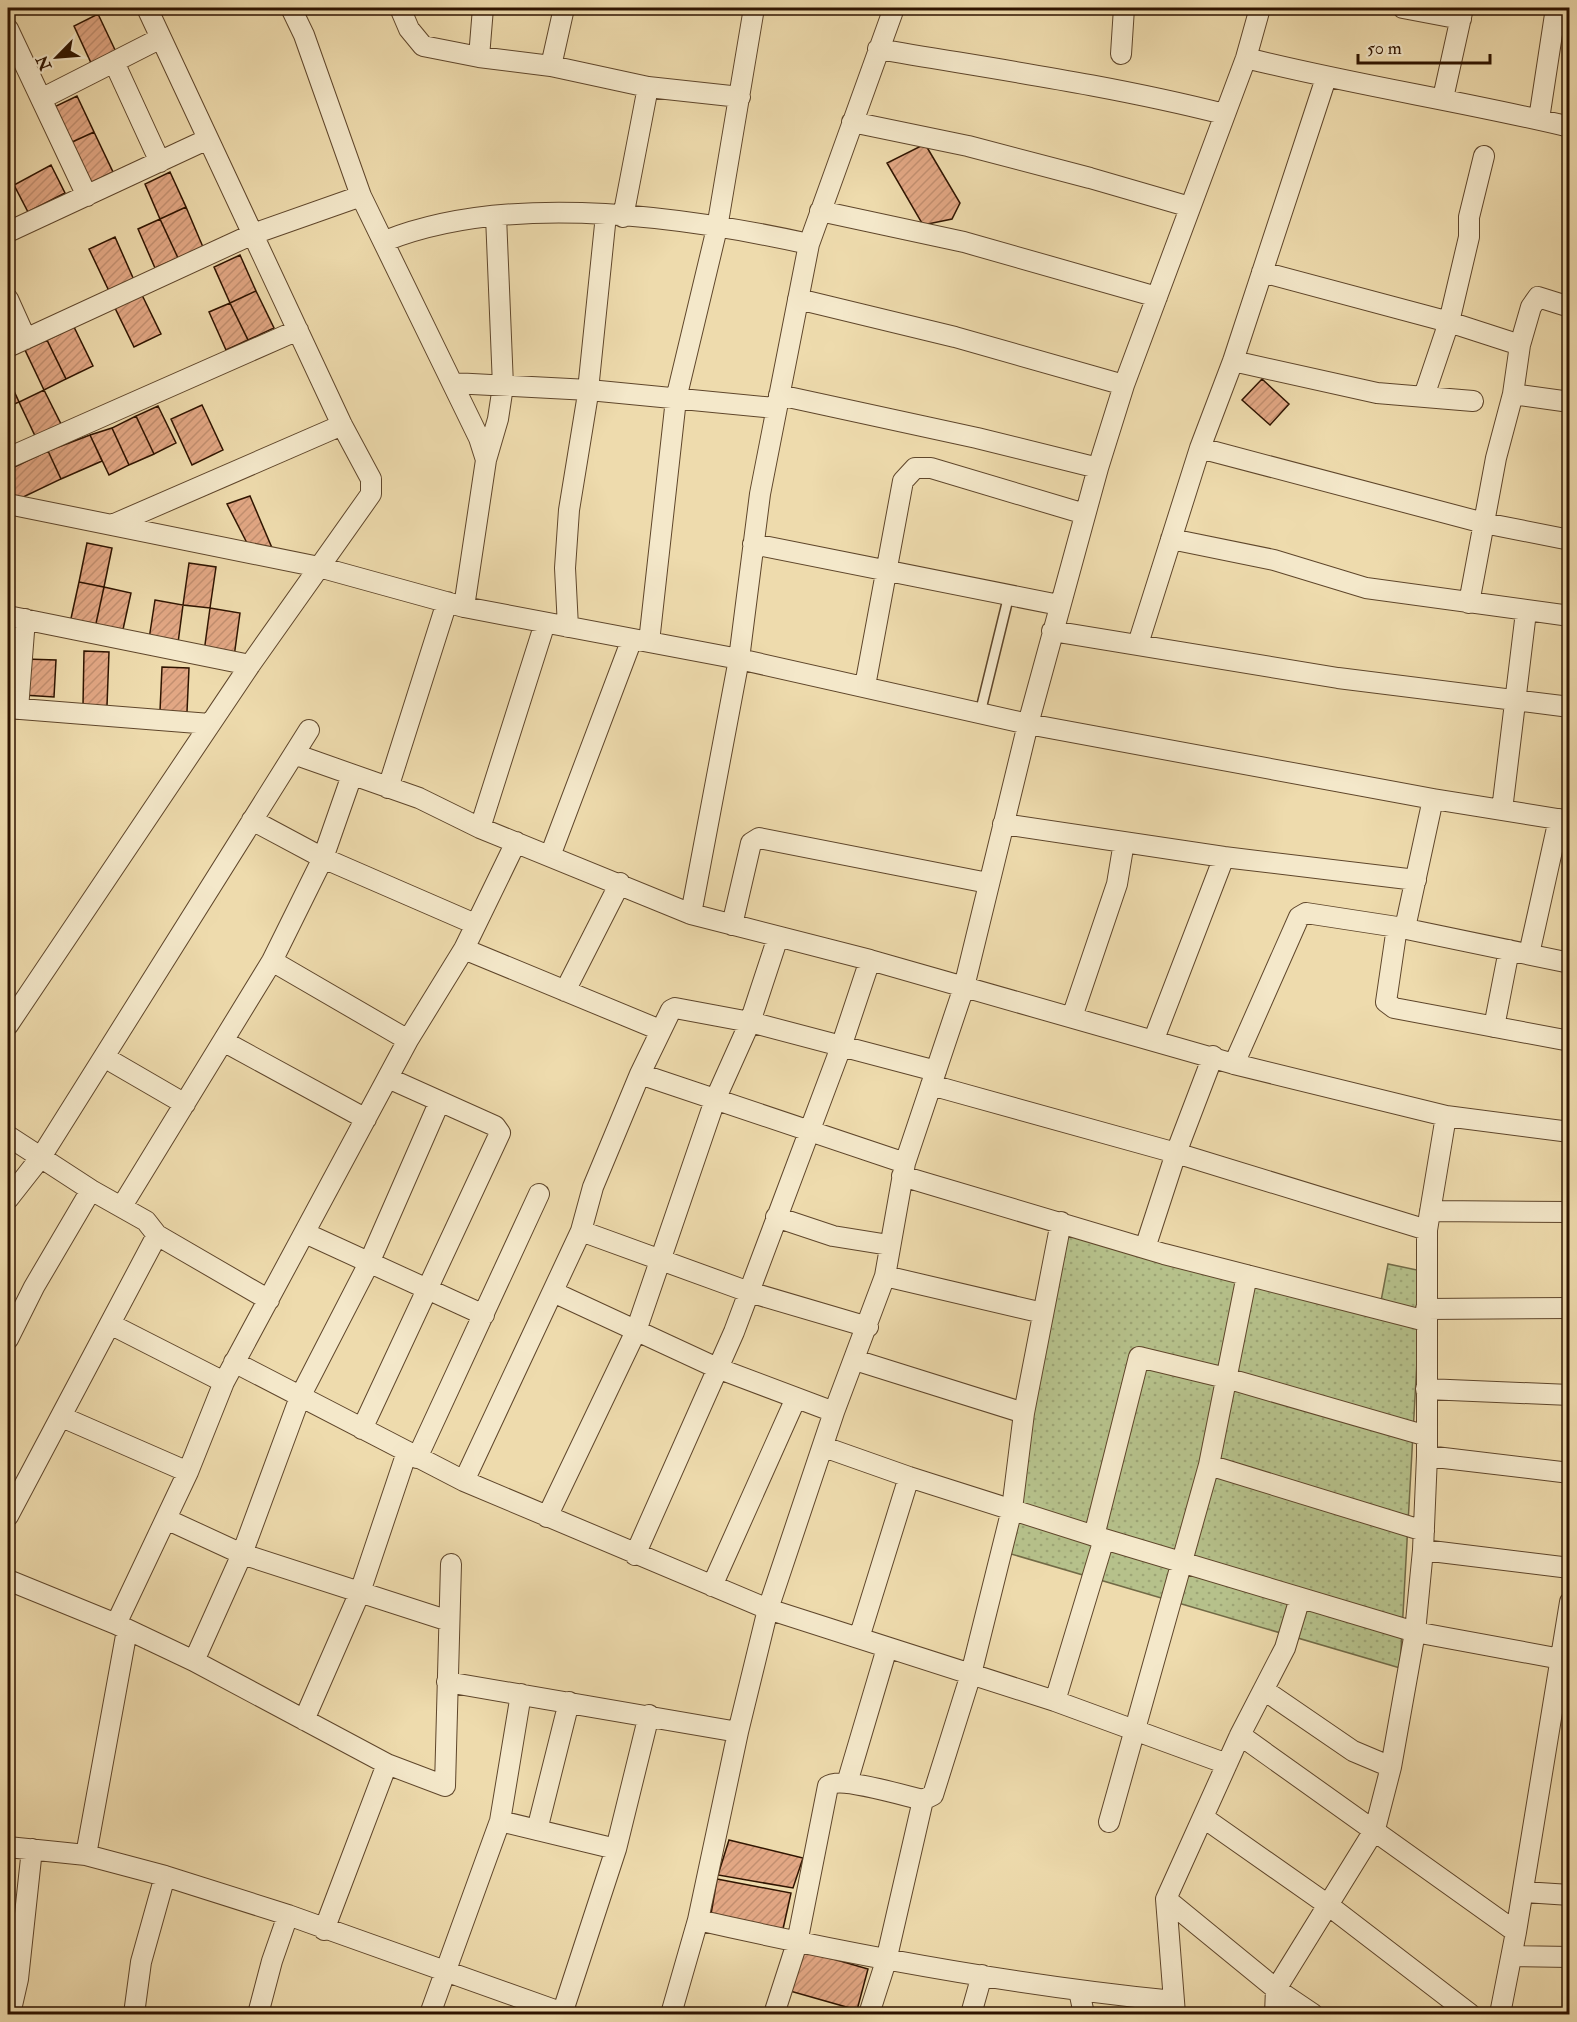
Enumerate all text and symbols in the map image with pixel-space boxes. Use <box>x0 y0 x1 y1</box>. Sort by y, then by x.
north arrow <box>27 27 87 87</box>
scale bar <box>1358 27 1490 65</box>
text: 50 m <box>1367 37 1402 60</box>
text: N <box>32 52 57 75</box>

